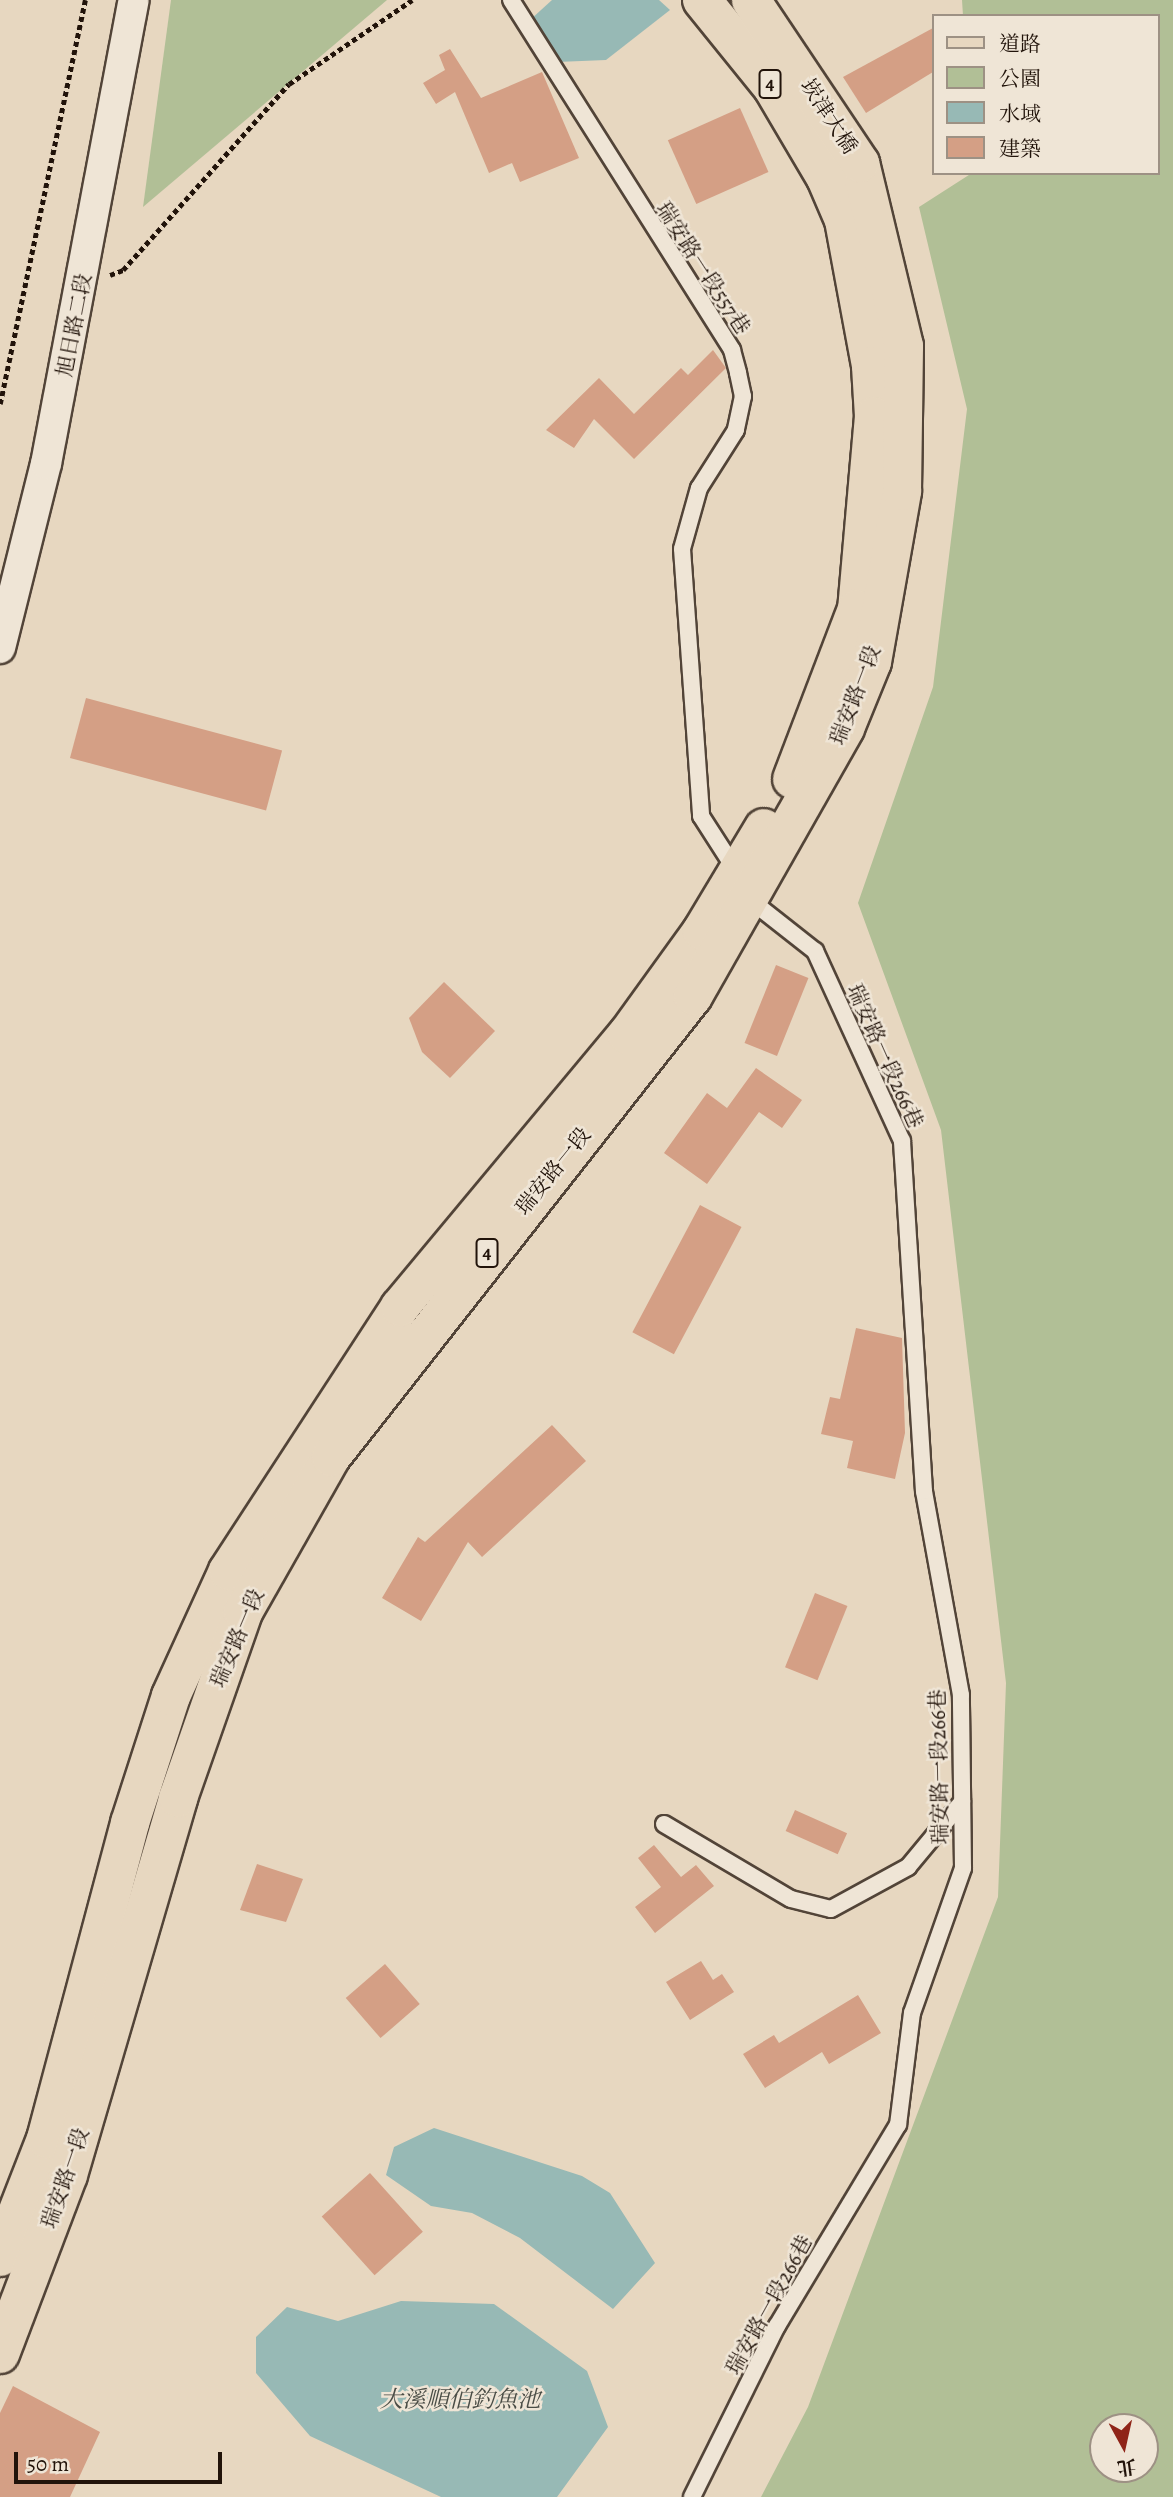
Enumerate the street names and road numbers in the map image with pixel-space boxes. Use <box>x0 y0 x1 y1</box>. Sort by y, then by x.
road number: 4 <box>758 68 782 100</box>
street label: 崁津大橋 <box>796 74 862 158</box>
street label: 瑞安路一段557巷 <box>651 197 755 339</box>
street label: 旭日路二段 <box>52 271 96 379</box>
street label: 瑞安路一段 <box>824 641 886 749</box>
street label: 瑞安路一段266巷 <box>842 980 928 1132</box>
street label: 瑞安路一段 <box>510 1122 596 1220</box>
road number: 4 <box>475 1238 499 1268</box>
street label: 瑞安路一段 <box>205 1585 269 1691</box>
street label: 瑞安路一段266巷 <box>925 1689 953 1845</box>
street label: 瑞安路一段 <box>36 2124 94 2232</box>
street label: 瑞安路一段266巷 <box>720 2231 818 2379</box>

